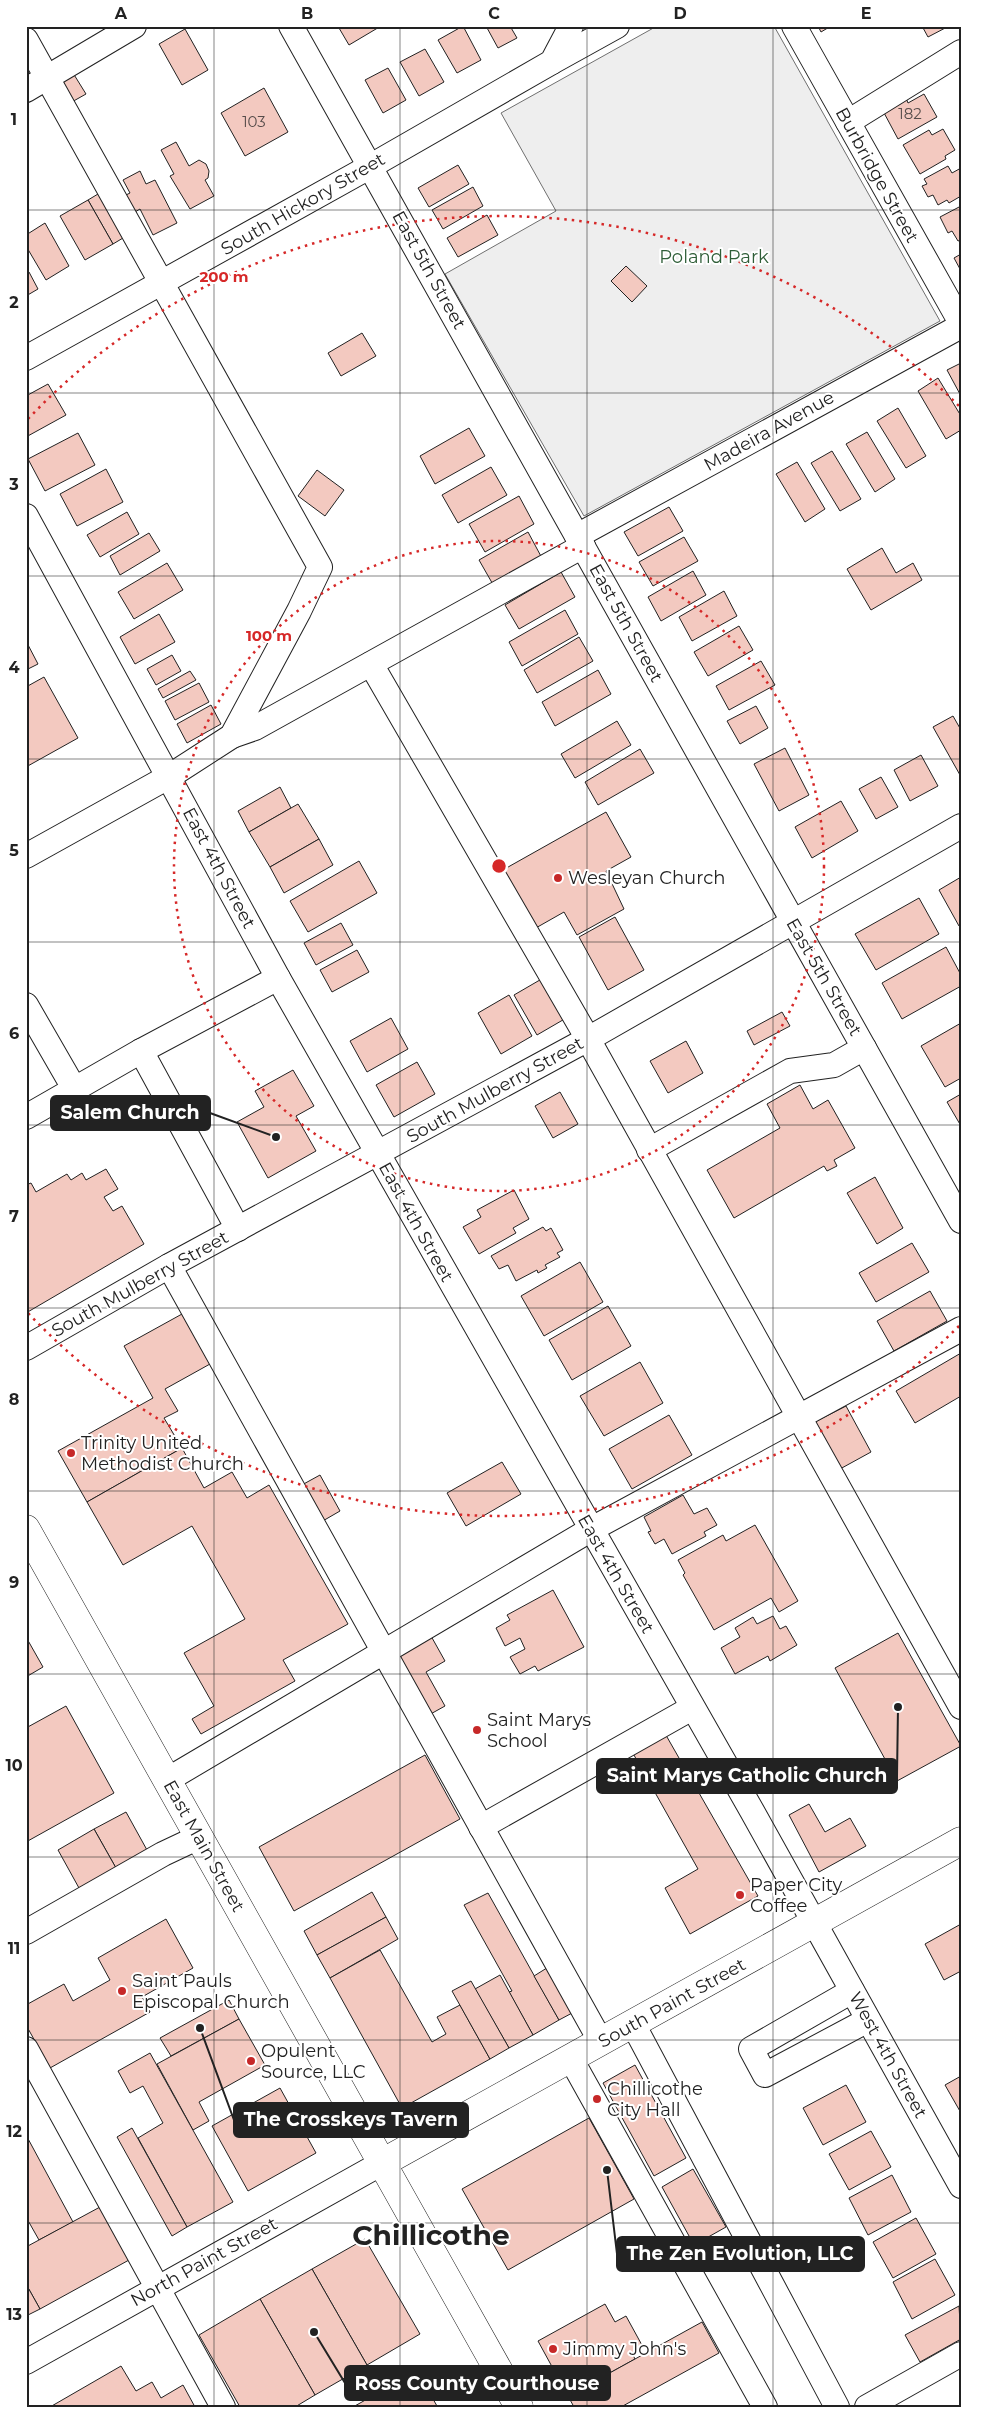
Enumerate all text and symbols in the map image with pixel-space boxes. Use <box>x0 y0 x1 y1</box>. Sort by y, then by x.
text: A <box>114 4 128 23</box>
text: B <box>301 4 313 23</box>
text: C <box>488 4 500 23</box>
text: D <box>673 4 687 23</box>
text: E <box>861 4 871 23</box>
street label: Burbridge Street <box>831 103 923 247</box>
house number: 182 <box>898 104 922 123</box>
text: 1 <box>11 110 17 129</box>
house number: 103 <box>242 112 266 131</box>
street label: South Hickory Street <box>217 148 389 260</box>
street label: East 5th Street <box>387 207 471 333</box>
park label: Poland Park <box>659 246 769 268</box>
text: 200 m <box>199 267 249 286</box>
text: 2 <box>9 293 19 312</box>
street label: Madeira Avenue <box>700 386 838 476</box>
text: 3 <box>8 475 19 494</box>
street label: East 5th Street <box>584 560 668 686</box>
text: 100 m <box>246 626 292 645</box>
text: 4 <box>8 658 20 677</box>
street label: East 4th Street <box>178 804 260 932</box>
text: 5 <box>9 841 19 860</box>
centre of rings <box>490 857 508 875</box>
place label: Wesleyan Church <box>568 867 725 889</box>
marker: Wesleyan Church <box>552 872 564 884</box>
street label: East 5th Street <box>781 914 867 1040</box>
text: 6 <box>9 1024 19 1043</box>
street label: South Mulberry Street <box>403 1032 587 1148</box>
callout: Salem Church <box>51 1096 210 1130</box>
text: Salem Church <box>60 1101 200 1124</box>
street label: East 4th Street <box>374 1158 458 1286</box>
text: 7 <box>9 1207 19 1226</box>
street label: South Mulberry Street <box>48 1226 232 1342</box>
text: 8 <box>9 1390 19 1409</box>
place label: Trinity United Methodist Church <box>81 1432 244 1475</box>
marker: Trinity United Methodist Church <box>65 1447 77 1459</box>
street label: East 4th Street <box>573 1511 659 1637</box>
text: 9 <box>9 1573 19 1592</box>
place label: Saint Marys School <box>487 1709 591 1752</box>
marker: Saint Marys School <box>471 1724 483 1736</box>
text: 10 <box>5 1756 23 1775</box>
callout: Saint Marys Catholic Church <box>597 1759 897 1793</box>
text: Saint Marys Catholic Church <box>607 1764 887 1787</box>
street label: East Main Street <box>159 1776 249 1916</box>
place label: Paper City Coffee <box>750 1874 842 1917</box>
marker: Paper City Coffee <box>734 1889 746 1901</box>
text: 11 <box>8 1939 20 1958</box>
street label: South Paint Street <box>594 1953 750 2053</box>
place label: Saint Pauls Episcopal Church <box>132 1970 290 2013</box>
marker: Saint Pauls Episcopal Church <box>116 1985 128 1997</box>
street label: West 4th Street <box>844 1988 932 2122</box>
place label: Opulent Source, LLC <box>261 2040 366 2083</box>
marker: Opulent Source, LLC <box>245 2055 257 2067</box>
place label: Chillicothe City Hall <box>607 2078 703 2121</box>
marker: Chillicothe City Hall <box>591 2093 603 2105</box>
callout: The Crosskeys Tavern <box>234 2103 468 2137</box>
text: The Crosskeys Tavern <box>244 2108 458 2131</box>
text: 12 <box>6 2122 22 2141</box>
street label: North Paint Street <box>127 2213 281 2311</box>
district label: Chillicothe <box>352 2218 510 2252</box>
callout: The Zen Evolution, LLC <box>617 2237 864 2271</box>
text: The Zen Evolution, LLC <box>627 2242 854 2265</box>
text: 13 <box>6 2305 22 2324</box>
place label: Jimmy John's <box>562 2338 686 2360</box>
marker: Jimmy John's <box>547 2343 559 2355</box>
callout: Ross County Courthouse <box>345 2366 610 2400</box>
text: Ross County Courthouse <box>355 2372 599 2395</box>

